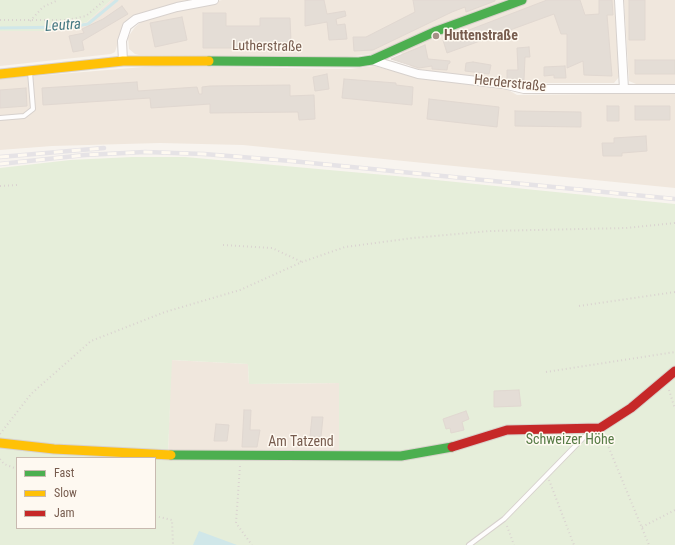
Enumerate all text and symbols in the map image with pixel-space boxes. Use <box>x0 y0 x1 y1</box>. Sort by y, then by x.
water label: Leutra <box>44 16 82 36</box>
place label: Huttenstraße <box>444 28 518 44</box>
marker: Huttenstraße <box>431 31 441 41</box>
street label: Lutherstraße <box>232 38 302 56</box>
street label: Herderstraße <box>473 72 547 96</box>
park label: Schweizer Höhe <box>526 432 614 448</box>
street label: Am Tatzend <box>268 434 334 450</box>
legend <box>16 457 156 529</box>
text: Fast <box>54 466 74 480</box>
text: Slow <box>54 486 77 500</box>
text: Jam <box>54 506 75 520</box>

